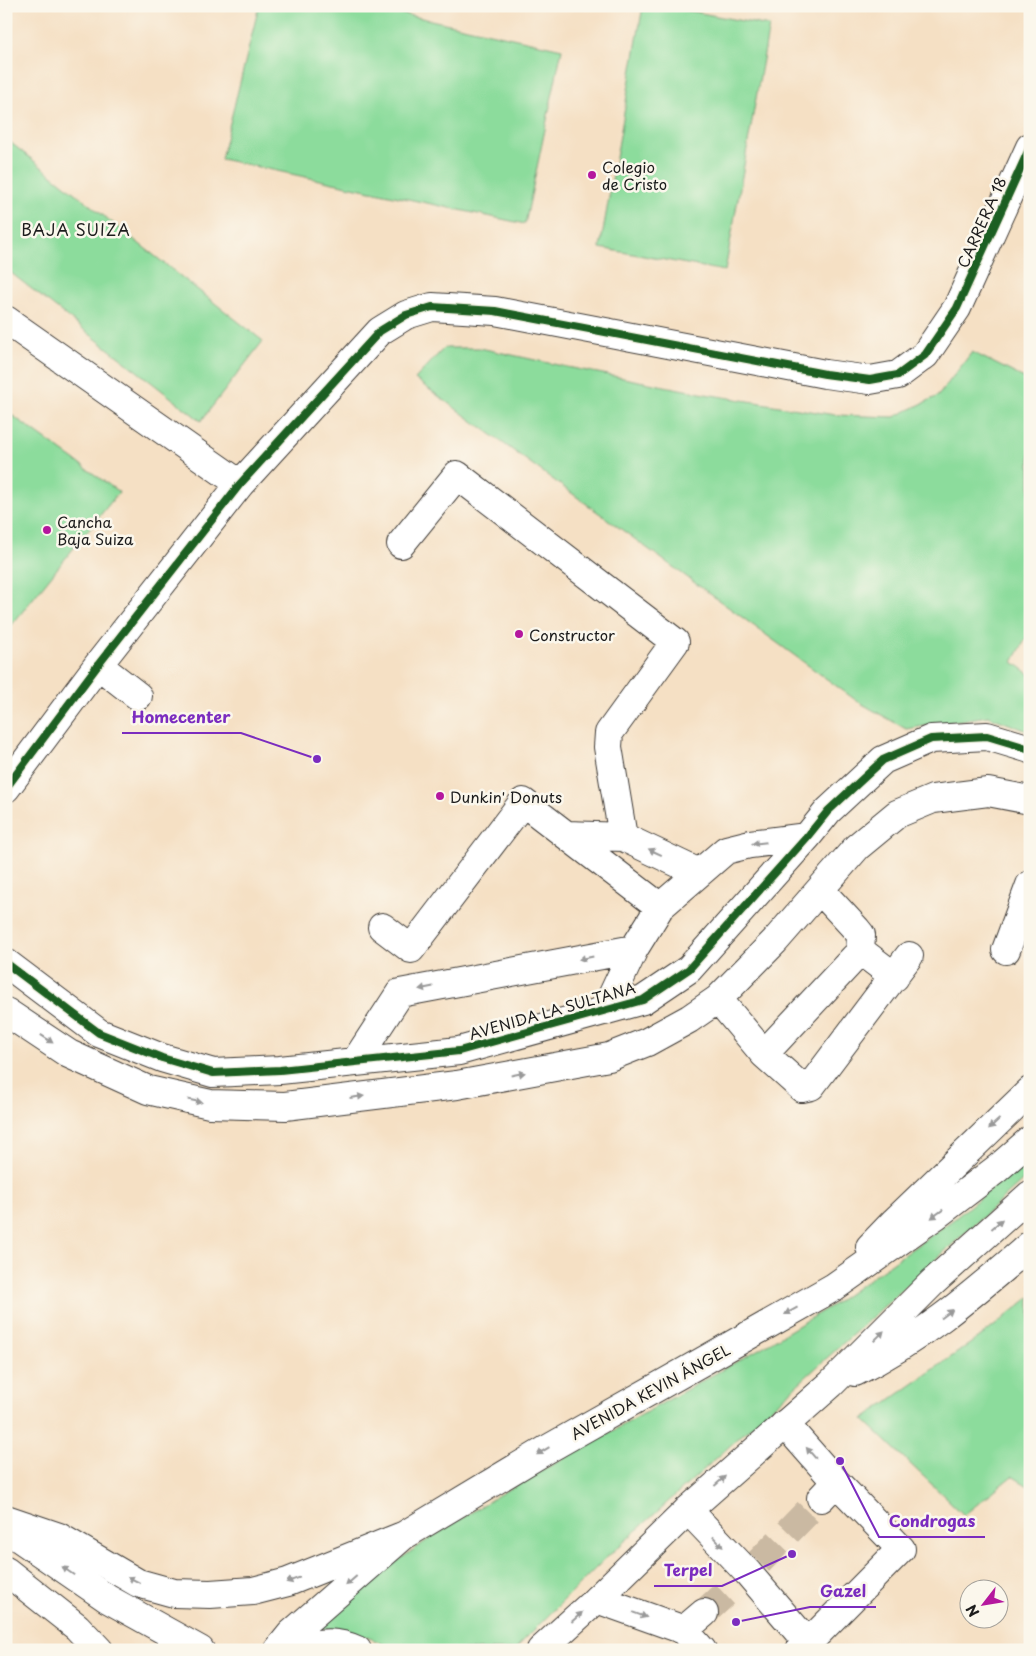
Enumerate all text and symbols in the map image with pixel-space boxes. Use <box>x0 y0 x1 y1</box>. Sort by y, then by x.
place label: Colegio de Cristo <box>602 155 667 195</box>
marker: Colegio de Cristo <box>586 169 598 181</box>
street label: CARRERA 18 <box>951 173 1011 271</box>
district label: BAJA SUIZA <box>21 217 131 241</box>
place label: Cancha Baja Suiza <box>57 510 134 550</box>
marker: Cancha Baja Suiza <box>41 524 53 536</box>
place label: Constructor <box>529 623 615 646</box>
marker: Constructor <box>513 628 525 640</box>
callout: Homecenter <box>122 702 241 733</box>
text: Homecenter <box>132 704 231 728</box>
place label: Dunkin' Donuts <box>450 785 562 808</box>
marker: Dunkin' Donuts <box>434 790 446 802</box>
one-way arrow <box>751 839 767 847</box>
one-way arrow <box>648 848 662 856</box>
one-way arrow <box>578 954 594 962</box>
street label: AVENIDA LA SULTANA <box>466 975 638 1045</box>
one-way arrow <box>418 985 434 993</box>
one-way arrow <box>40 1034 53 1044</box>
one-way arrow <box>510 1070 525 1078</box>
one-way arrow <box>349 1093 365 1101</box>
one-way arrow <box>188 1097 204 1105</box>
one-way arrow <box>989 1118 1001 1130</box>
one-way arrow <box>931 1209 944 1220</box>
one-way arrow <box>990 1219 1003 1230</box>
one-way arrow <box>784 1307 799 1315</box>
one-way arrow <box>941 1308 954 1319</box>
one-way arrow <box>872 1330 884 1342</box>
street label: AVENIDA KEVIN ÁNGEL <box>566 1337 734 1445</box>
one-way arrow <box>537 1447 550 1456</box>
one-way arrow <box>805 1447 817 1459</box>
one-way arrow <box>714 1476 727 1487</box>
callout: Condrogas <box>879 1506 985 1537</box>
text: Condrogas <box>889 1508 976 1532</box>
one-way arrow <box>712 1535 724 1547</box>
callout: Terpel <box>654 1555 722 1586</box>
text: Terpel <box>664 1557 712 1581</box>
one-way arrow <box>61 1566 74 1576</box>
one-way arrow <box>346 1575 358 1587</box>
one-way arrow <box>127 1576 142 1584</box>
one-way arrow <box>285 1576 300 1584</box>
callout: Gazel <box>810 1576 876 1607</box>
text: Gazel <box>820 1578 866 1602</box>
north arrow <box>958 1578 1008 1628</box>
text: N <box>961 1601 984 1621</box>
one-way arrow <box>570 1611 582 1623</box>
one-way arrow <box>633 1612 648 1619</box>

